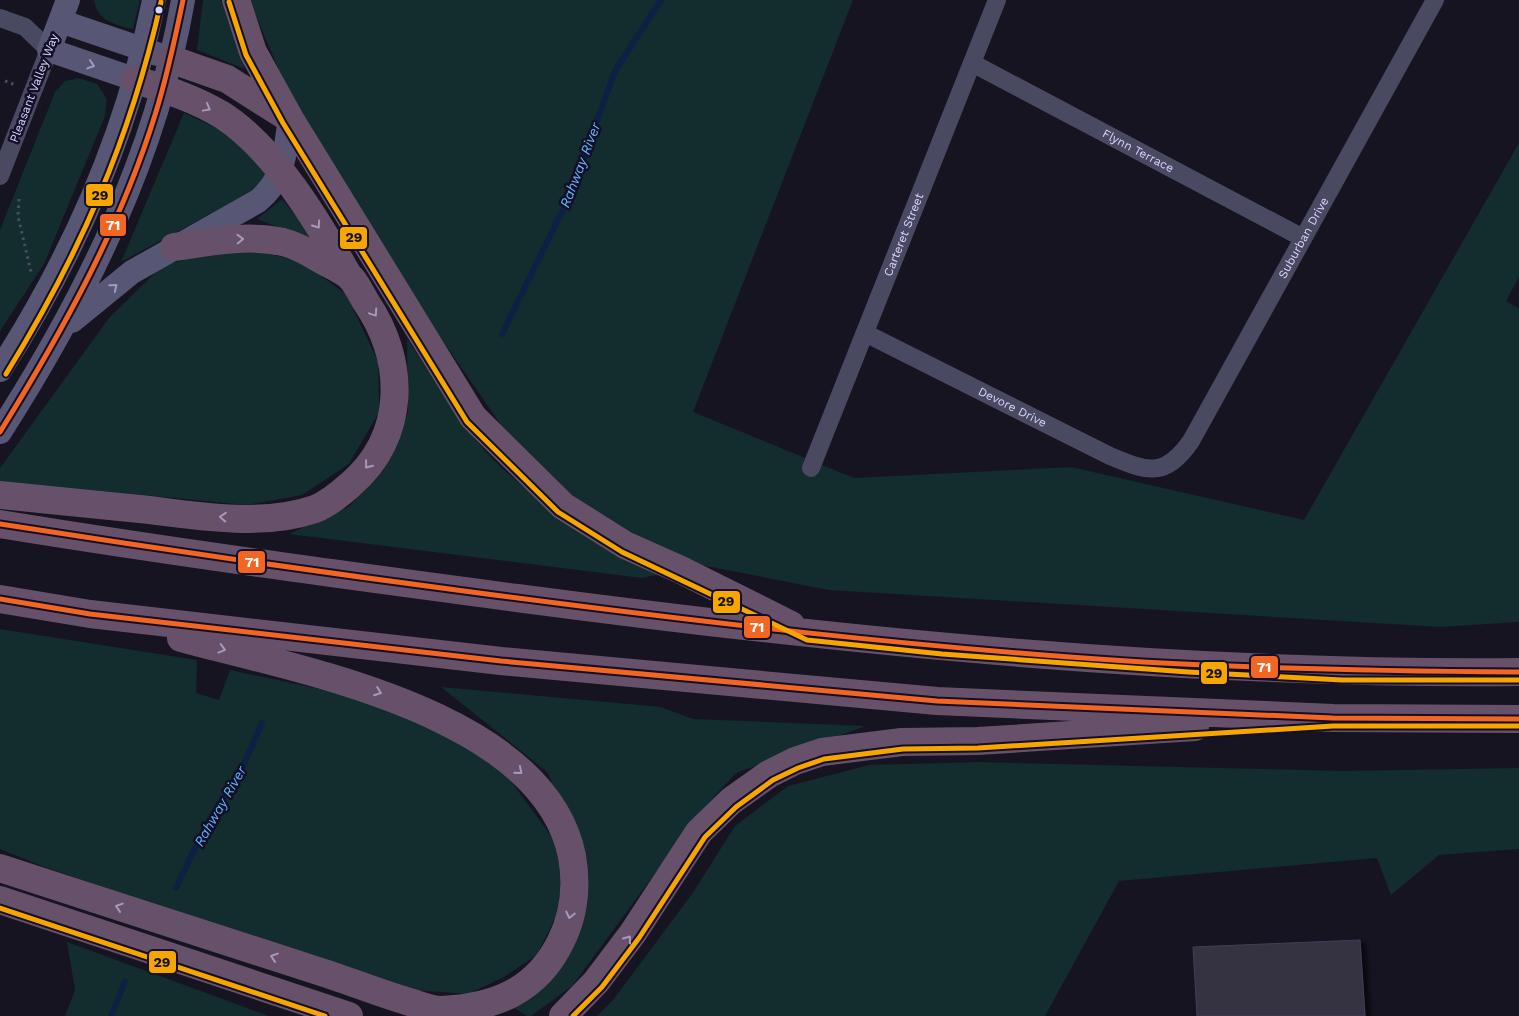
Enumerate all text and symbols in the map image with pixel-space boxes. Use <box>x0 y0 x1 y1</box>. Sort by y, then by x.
unlabelled marker <box>154 5 164 15</box>
street label: Pleasant Valley Way <box>7 31 61 144</box>
one-way arrow <box>87 59 95 69</box>
one-way arrow <box>202 101 211 111</box>
water label: Rahway River <box>556 120 604 210</box>
street label: Flynn Terrace <box>1100 126 1176 175</box>
line badge: 29 <box>85 183 114 207</box>
text: 29 <box>92 187 108 203</box>
street label: Carteret Street <box>881 191 927 278</box>
street label: Suburban Drive <box>1275 195 1331 281</box>
line badge: 71 <box>99 213 127 237</box>
text: 71 <box>106 217 120 233</box>
one-way arrow <box>311 219 320 228</box>
line badge: 29 <box>339 226 368 250</box>
text: 29 <box>346 229 362 245</box>
one-way arrow <box>236 234 244 245</box>
one-way arrow <box>108 284 117 292</box>
one-way arrow <box>368 307 377 317</box>
street label: Devore Drive <box>976 384 1049 430</box>
one-way arrow <box>366 459 374 468</box>
one-way arrow <box>219 511 227 522</box>
line badge: 71 <box>237 550 266 574</box>
text: 71 <box>245 554 259 570</box>
line badge: 29 <box>712 590 741 614</box>
text: 29 <box>718 593 734 609</box>
line badge: 71 <box>743 615 771 639</box>
text: 71 <box>750 619 764 635</box>
one-way arrow <box>217 643 226 654</box>
line badge: 71 <box>1250 655 1279 679</box>
text: 71 <box>1257 659 1271 675</box>
line badge: 29 <box>1200 661 1228 685</box>
text: 29 <box>1206 665 1222 681</box>
one-way arrow <box>374 686 382 696</box>
water label: Rahway River <box>191 763 250 849</box>
one-way arrow <box>513 766 522 774</box>
one-way arrow <box>115 903 124 913</box>
one-way arrow <box>565 911 576 920</box>
one-way arrow <box>622 935 631 945</box>
line badge: 29 <box>148 950 177 974</box>
one-way arrow <box>270 952 279 962</box>
text: 29 <box>154 954 170 970</box>

